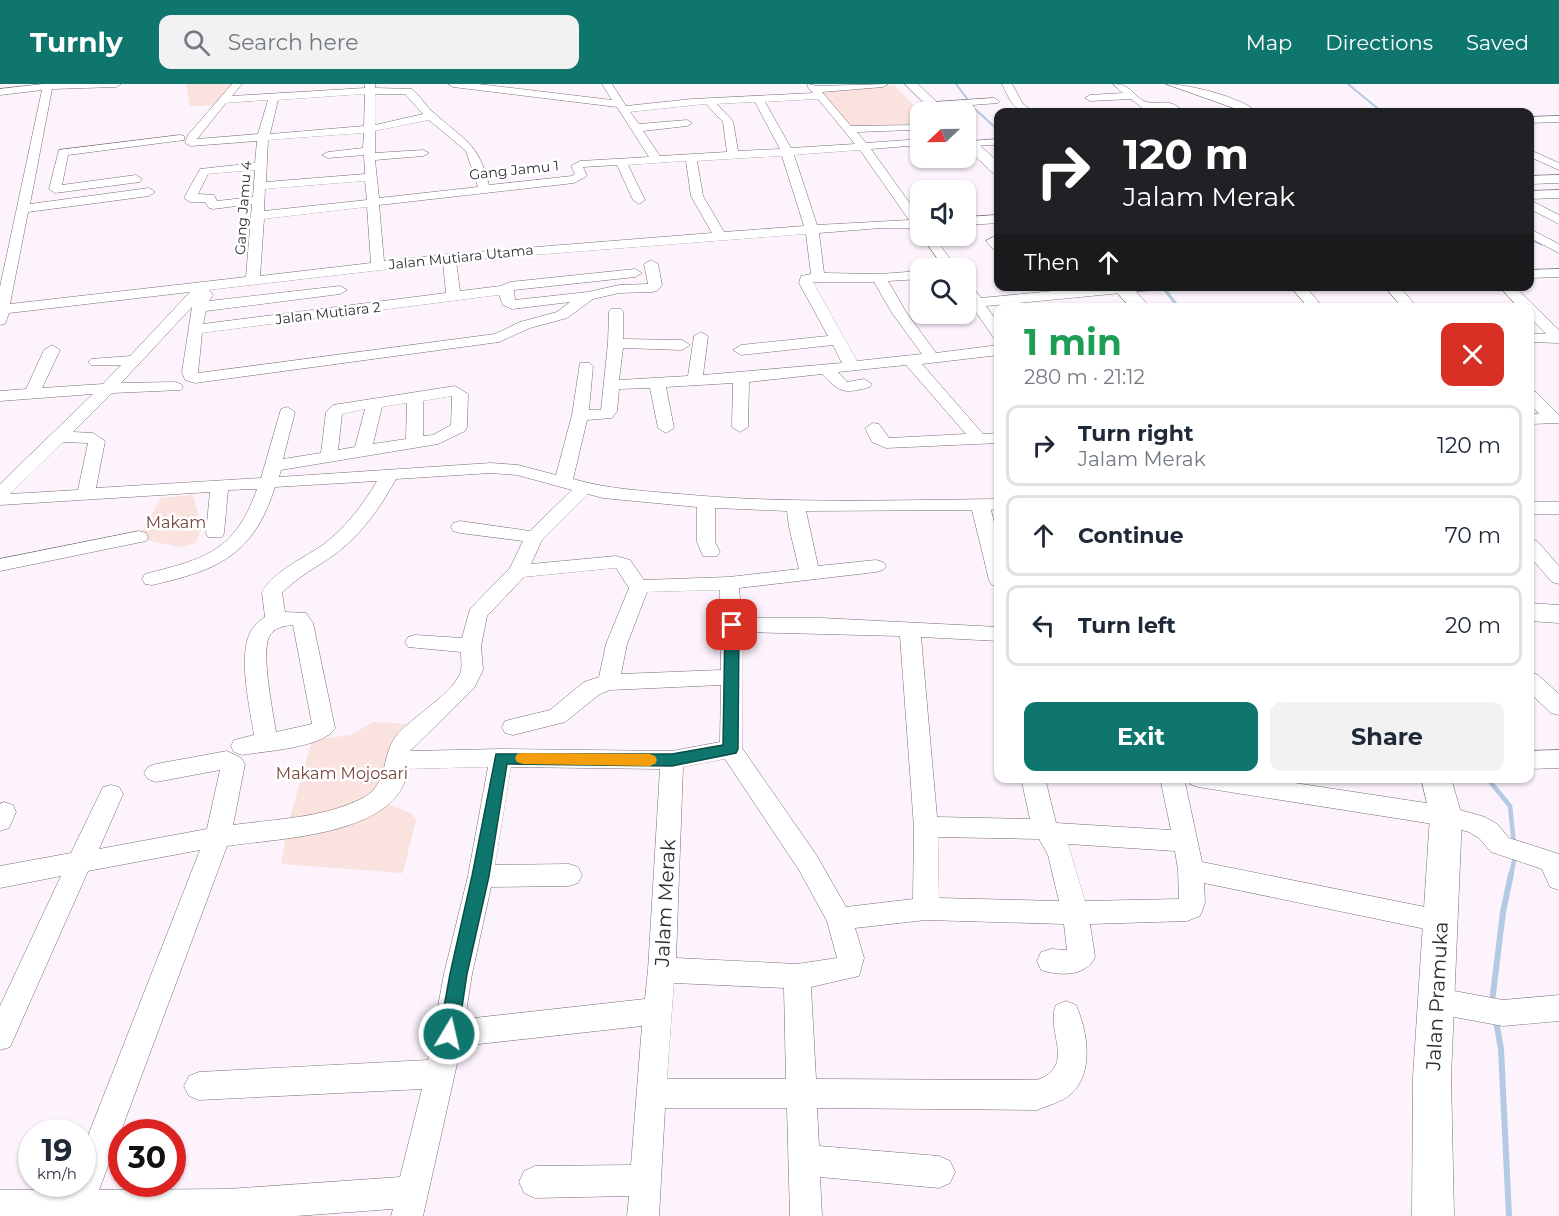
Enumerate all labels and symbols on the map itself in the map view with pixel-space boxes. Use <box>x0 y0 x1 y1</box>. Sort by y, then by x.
north arrow <box>910 102 976 168</box>
street label: Gang Jamu 1 <box>468 156 560 184</box>
street label: Gang Jamu 4 <box>231 160 255 256</box>
street label: Jalan Mutiara Utama <box>387 240 534 274</box>
street label: Jalan Mutiara 2 <box>273 298 382 329</box>
park label: Makam <box>146 513 206 532</box>
pin <box>706 599 757 650</box>
park label: Makam Mojosari <box>276 764 408 783</box>
street label: Jalam Merak <box>650 839 680 968</box>
street label: Jalan Pramuka <box>1421 921 1453 1072</box>
position arrow <box>417 1002 481 1066</box>
speed limit sign: 30 <box>108 1119 186 1197</box>

